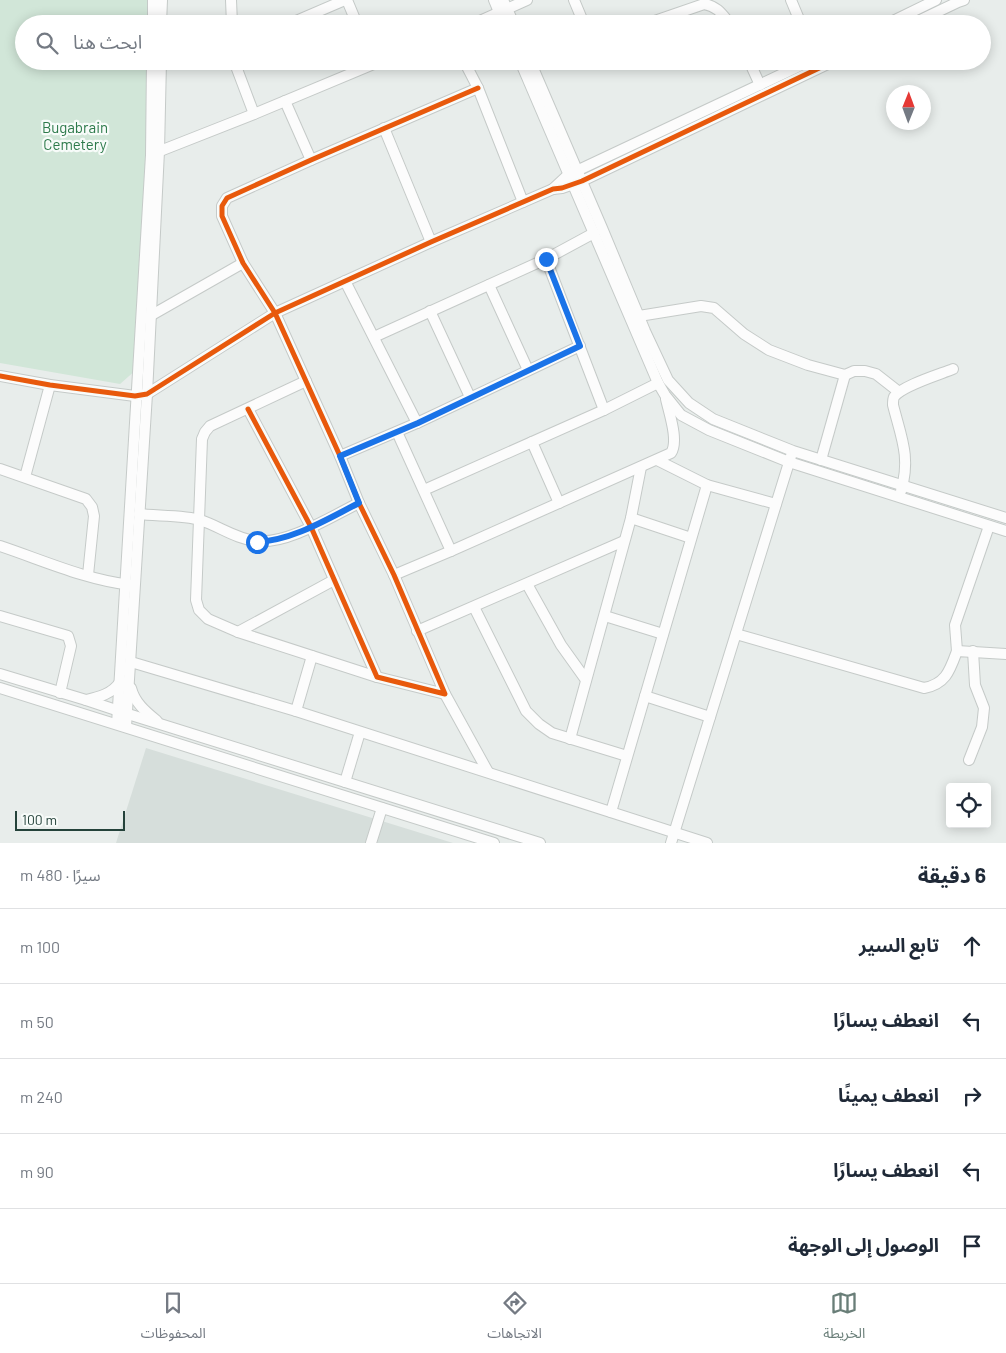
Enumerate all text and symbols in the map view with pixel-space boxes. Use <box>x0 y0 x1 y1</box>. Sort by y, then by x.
search box <box>15 15 991 70</box>
icon: search <box>33 29 61 57</box>
text: ابحث هنا <box>73 30 142 53</box>
north arrow <box>886 85 931 130</box>
park label: Bugabrain Cemetery <box>42 118 108 153</box>
route end <box>535 248 558 271</box>
route start <box>246 531 269 554</box>
map controls <box>946 783 991 828</box>
button: locate <box>946 783 991 828</box>
scale bar <box>15 808 125 831</box>
text: 100 m <box>22 811 57 828</box>
text: 6 دقيقة <box>918 862 986 887</box>
text: سيرًا · 480 m <box>20 865 101 884</box>
icon: ahead <box>958 932 986 960</box>
text: تابع السير <box>859 933 939 956</box>
text: 100 m <box>20 937 60 956</box>
icon: left <box>958 1007 986 1035</box>
text: انعطف يسارًا <box>833 1008 939 1031</box>
text: 50 m <box>20 1012 54 1031</box>
icon: right <box>958 1082 986 1110</box>
text: انعطف يمينًا <box>838 1083 939 1106</box>
text: 240 m <box>20 1087 63 1106</box>
icon: left <box>958 1157 986 1185</box>
text: انعطف يسارًا <box>833 1158 939 1181</box>
text: 90 m <box>20 1162 54 1181</box>
icon: arrive <box>958 1232 986 1260</box>
text: الوصول إلى الوجهة <box>788 1233 939 1256</box>
tab: المحفوظات <box>141 1289 206 1348</box>
tab: الاتجاهات <box>487 1289 542 1348</box>
tab: الخريطة <box>823 1289 865 1348</box>

